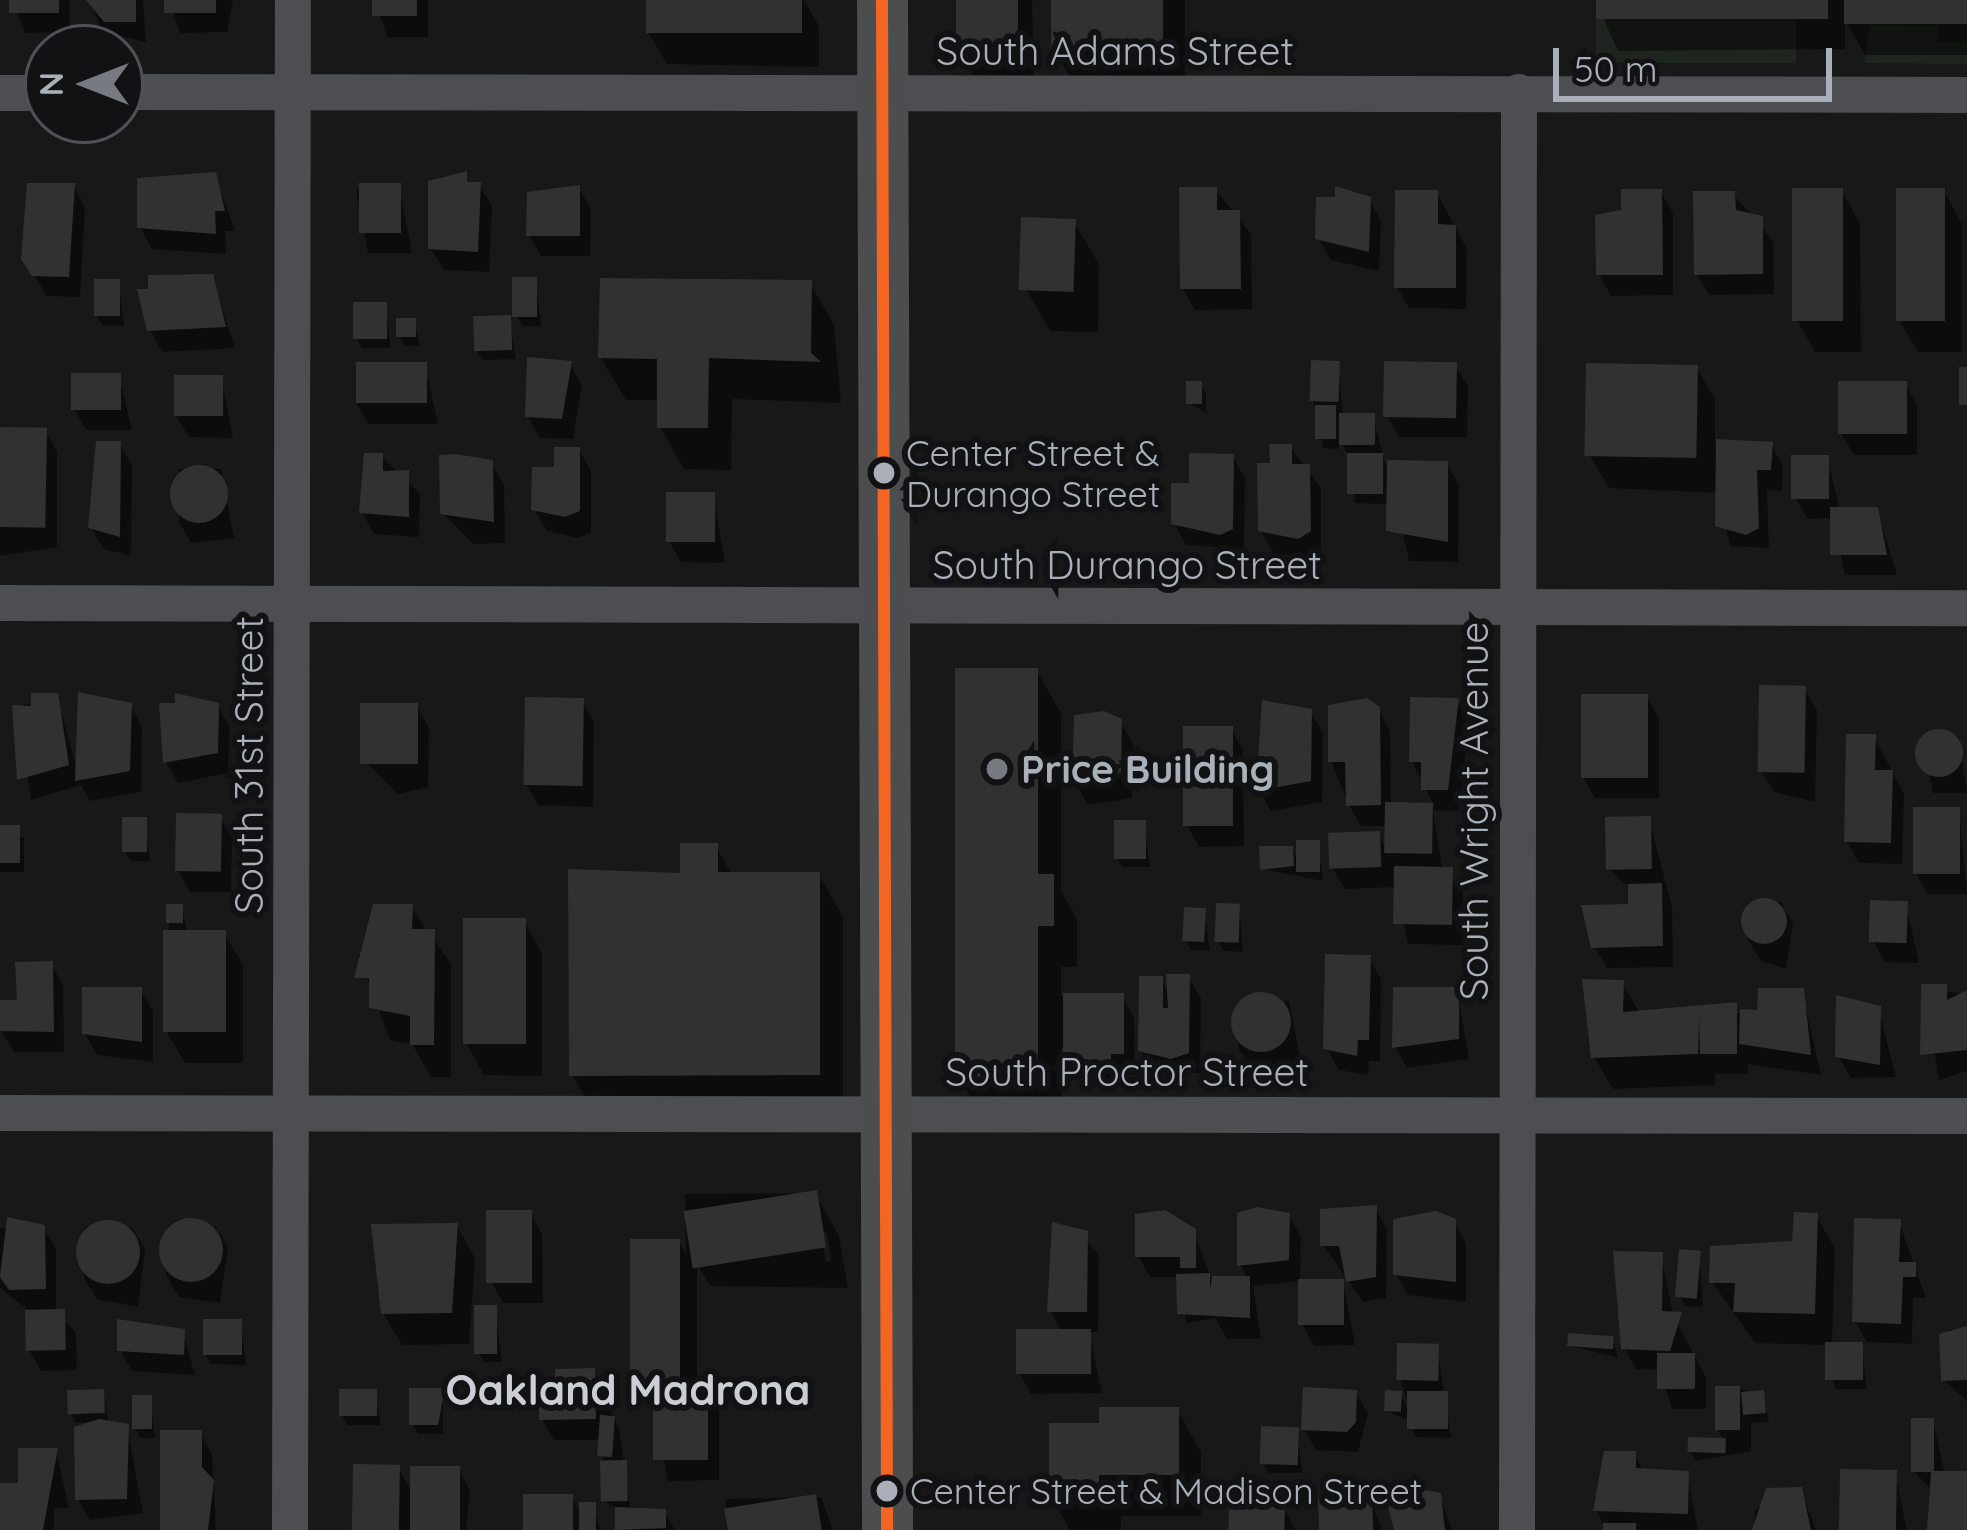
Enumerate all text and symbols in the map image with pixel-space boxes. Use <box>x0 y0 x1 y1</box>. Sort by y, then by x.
north arrow <box>24 24 144 144</box>
scale bar <box>1559 24 1838 98</box>
street label: South Adams Street <box>936 28 1294 74</box>
text: 50 m <box>1574 46 1658 91</box>
text: N <box>30 72 71 96</box>
place label: Center Street & Durango Street <box>906 430 1160 515</box>
marker: Center Street & Durango Street <box>873 462 895 484</box>
street label: South Durango Street <box>933 542 1321 588</box>
street label: South 31st Street <box>226 616 272 914</box>
street label: South Wright Avenue <box>1451 622 1497 1000</box>
place label: Price Building <box>1021 746 1274 792</box>
marker: Price Building <box>984 756 1010 782</box>
street label: South Proctor Street <box>945 1049 1309 1095</box>
district label: Oakland Madrona <box>446 1365 810 1415</box>
place label: Center Street & Madison Street <box>910 1469 1422 1513</box>
marker: Center Street & Madison Street <box>876 1480 898 1502</box>

